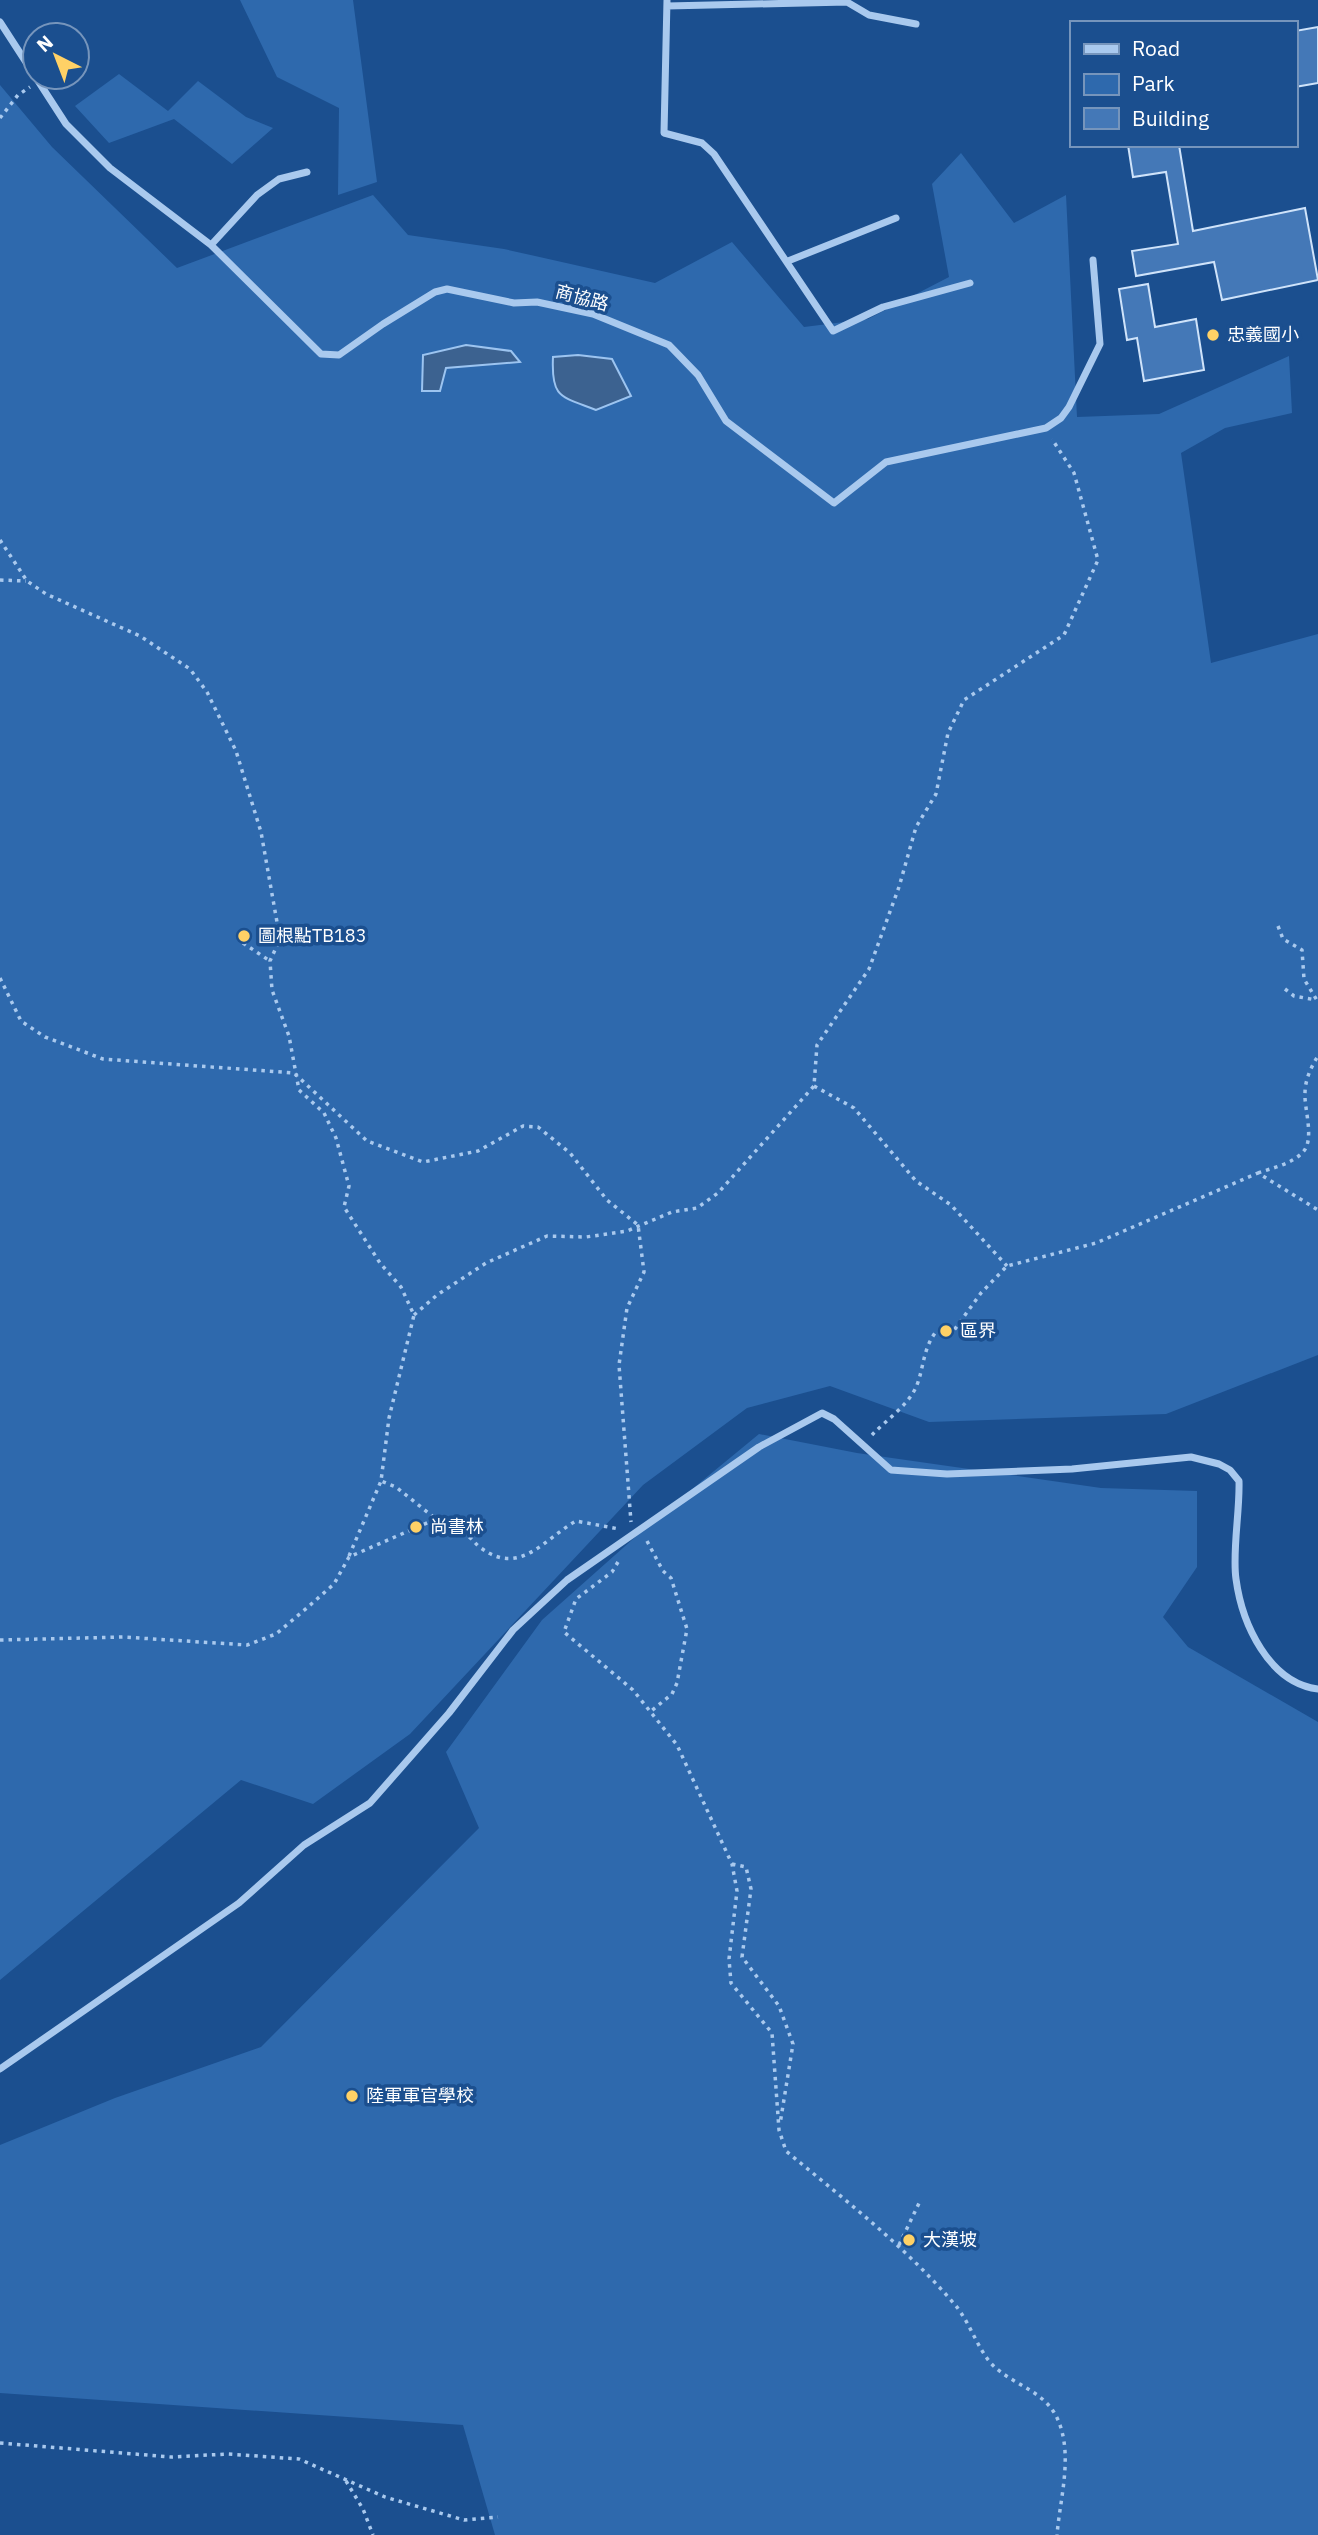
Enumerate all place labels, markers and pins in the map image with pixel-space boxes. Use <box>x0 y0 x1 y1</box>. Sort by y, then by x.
place label: 忠義國小 <box>1227 323 1299 346</box>
marker: 忠義國小 <box>1205 327 1221 343</box>
place label: 圖根點TB183 <box>258 924 366 947</box>
marker: 圖根點TB183 <box>236 928 252 944</box>
place label: 區界 <box>960 1319 996 1342</box>
marker: 區界 <box>938 1323 954 1339</box>
place label: 尚書林 <box>430 1515 484 1538</box>
marker: 尚書林 <box>408 1519 424 1535</box>
place label: 陸軍軍官學校 <box>366 2084 474 2107</box>
marker: 陸軍軍官學校 <box>344 2088 360 2104</box>
place label: 大漢坡 <box>923 2228 977 2251</box>
marker: 大漢坡 <box>901 2232 917 2248</box>

